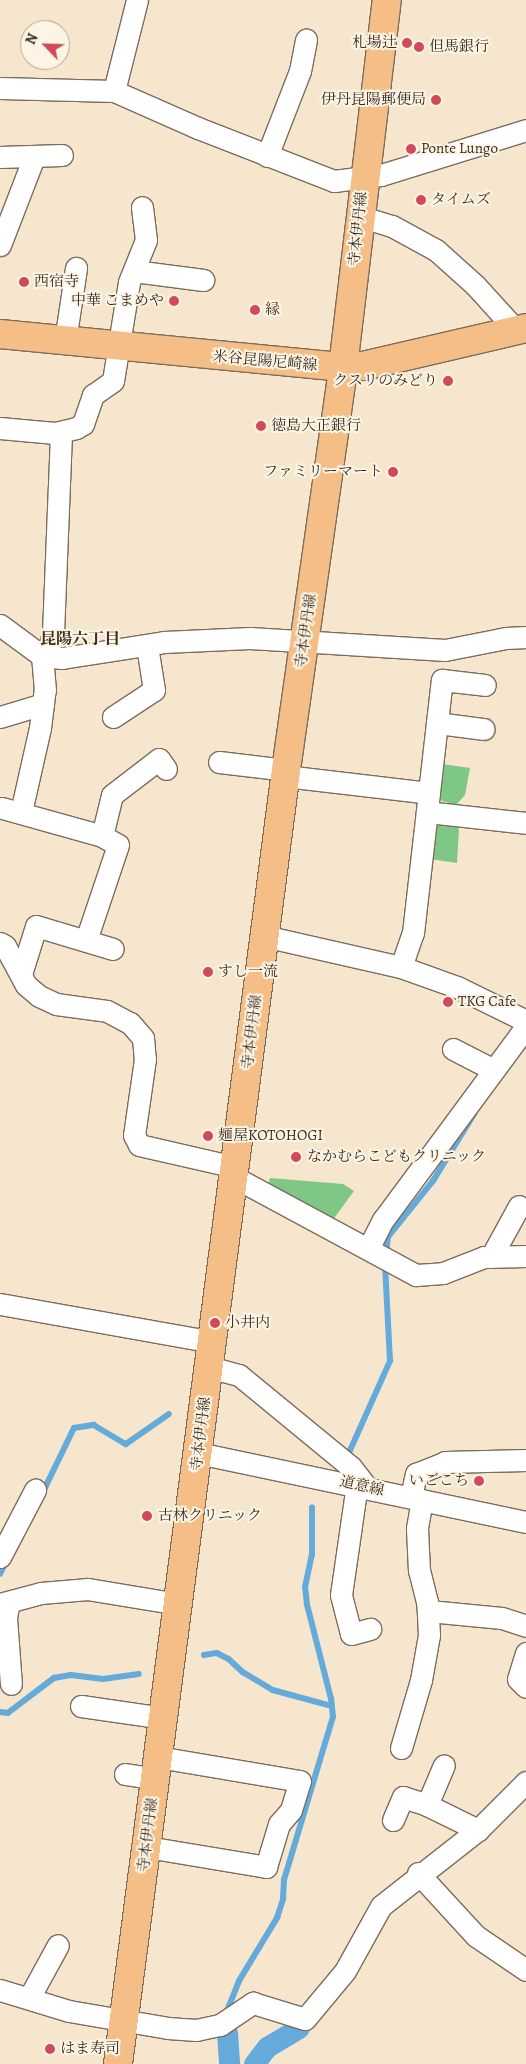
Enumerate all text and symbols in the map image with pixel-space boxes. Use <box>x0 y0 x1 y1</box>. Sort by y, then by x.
north arrow <box>20 20 70 70</box>
text: N <box>21 31 43 48</box>
place label: 札場辻 <box>352 34 397 52</box>
marker: 札場辻 <box>401 37 413 49</box>
place label: 但馬銀行 <box>429 38 489 56</box>
marker: 但馬銀行 <box>413 41 425 53</box>
place label: 伊丹昆陽郵便局 <box>321 91 426 109</box>
marker: 伊丹昆陽郵便局 <box>430 94 442 106</box>
place label: Ponte Lungo <box>421 140 498 158</box>
marker: Ponte Lungo <box>405 143 417 155</box>
street label: 寺本伊丹線 <box>345 191 371 267</box>
place label: タイムズ <box>431 191 491 209</box>
marker: タイムズ <box>415 194 427 206</box>
place label: 西宿寺 <box>34 273 79 291</box>
marker: 西宿寺 <box>18 276 30 288</box>
place label: 中華 こまめや <box>71 292 164 310</box>
marker: 中華 こまめや <box>168 295 180 307</box>
place label: 縁 <box>265 301 280 319</box>
marker: 縁 <box>249 304 261 316</box>
street label: 米谷昆陽尼崎線 <box>212 347 318 375</box>
place label: クスリのみどり <box>333 372 438 390</box>
marker: クスリのみどり <box>442 375 454 387</box>
place label: 徳島大正銀行 <box>271 417 361 435</box>
marker: 徳島大正銀行 <box>255 420 267 432</box>
place label: ファミリーマート <box>263 463 383 481</box>
marker: ファミリーマート <box>387 466 399 478</box>
street label: 寺本伊丹線 <box>292 593 320 669</box>
district label: 昆陽六丁目 <box>40 629 120 649</box>
place label: すし一流 <box>218 963 278 981</box>
marker: すし一流 <box>202 966 214 978</box>
place label: TKG Cafe <box>458 993 516 1011</box>
street label: 寺本伊丹線 <box>238 994 266 1070</box>
marker: TKG Cafe <box>442 996 454 1008</box>
place label: 麺屋KOTOHOGI <box>218 1127 323 1145</box>
marker: 麺屋KOTOHOGI <box>202 1130 214 1142</box>
place label: なかむらこどもクリニック <box>307 1148 487 1166</box>
marker: なかむらこどもクリニック <box>289 1150 303 1164</box>
place label: 小井内 <box>225 1314 270 1332</box>
marker: 小井内 <box>209 1317 221 1329</box>
street label: 寺本伊丹線 <box>187 1396 215 1472</box>
street label: 道意線 <box>338 1472 386 1500</box>
place label: いごこち <box>409 1472 469 1490</box>
marker: いごこち <box>473 1475 485 1487</box>
place label: 古林クリニック <box>158 1507 263 1525</box>
marker: 古林クリニック <box>140 1509 154 1523</box>
street label: 寺本伊丹線 <box>134 1797 162 1873</box>
place label: はま寿司 <box>60 2040 120 2058</box>
marker: はま寿司 <box>44 2043 56 2055</box>

